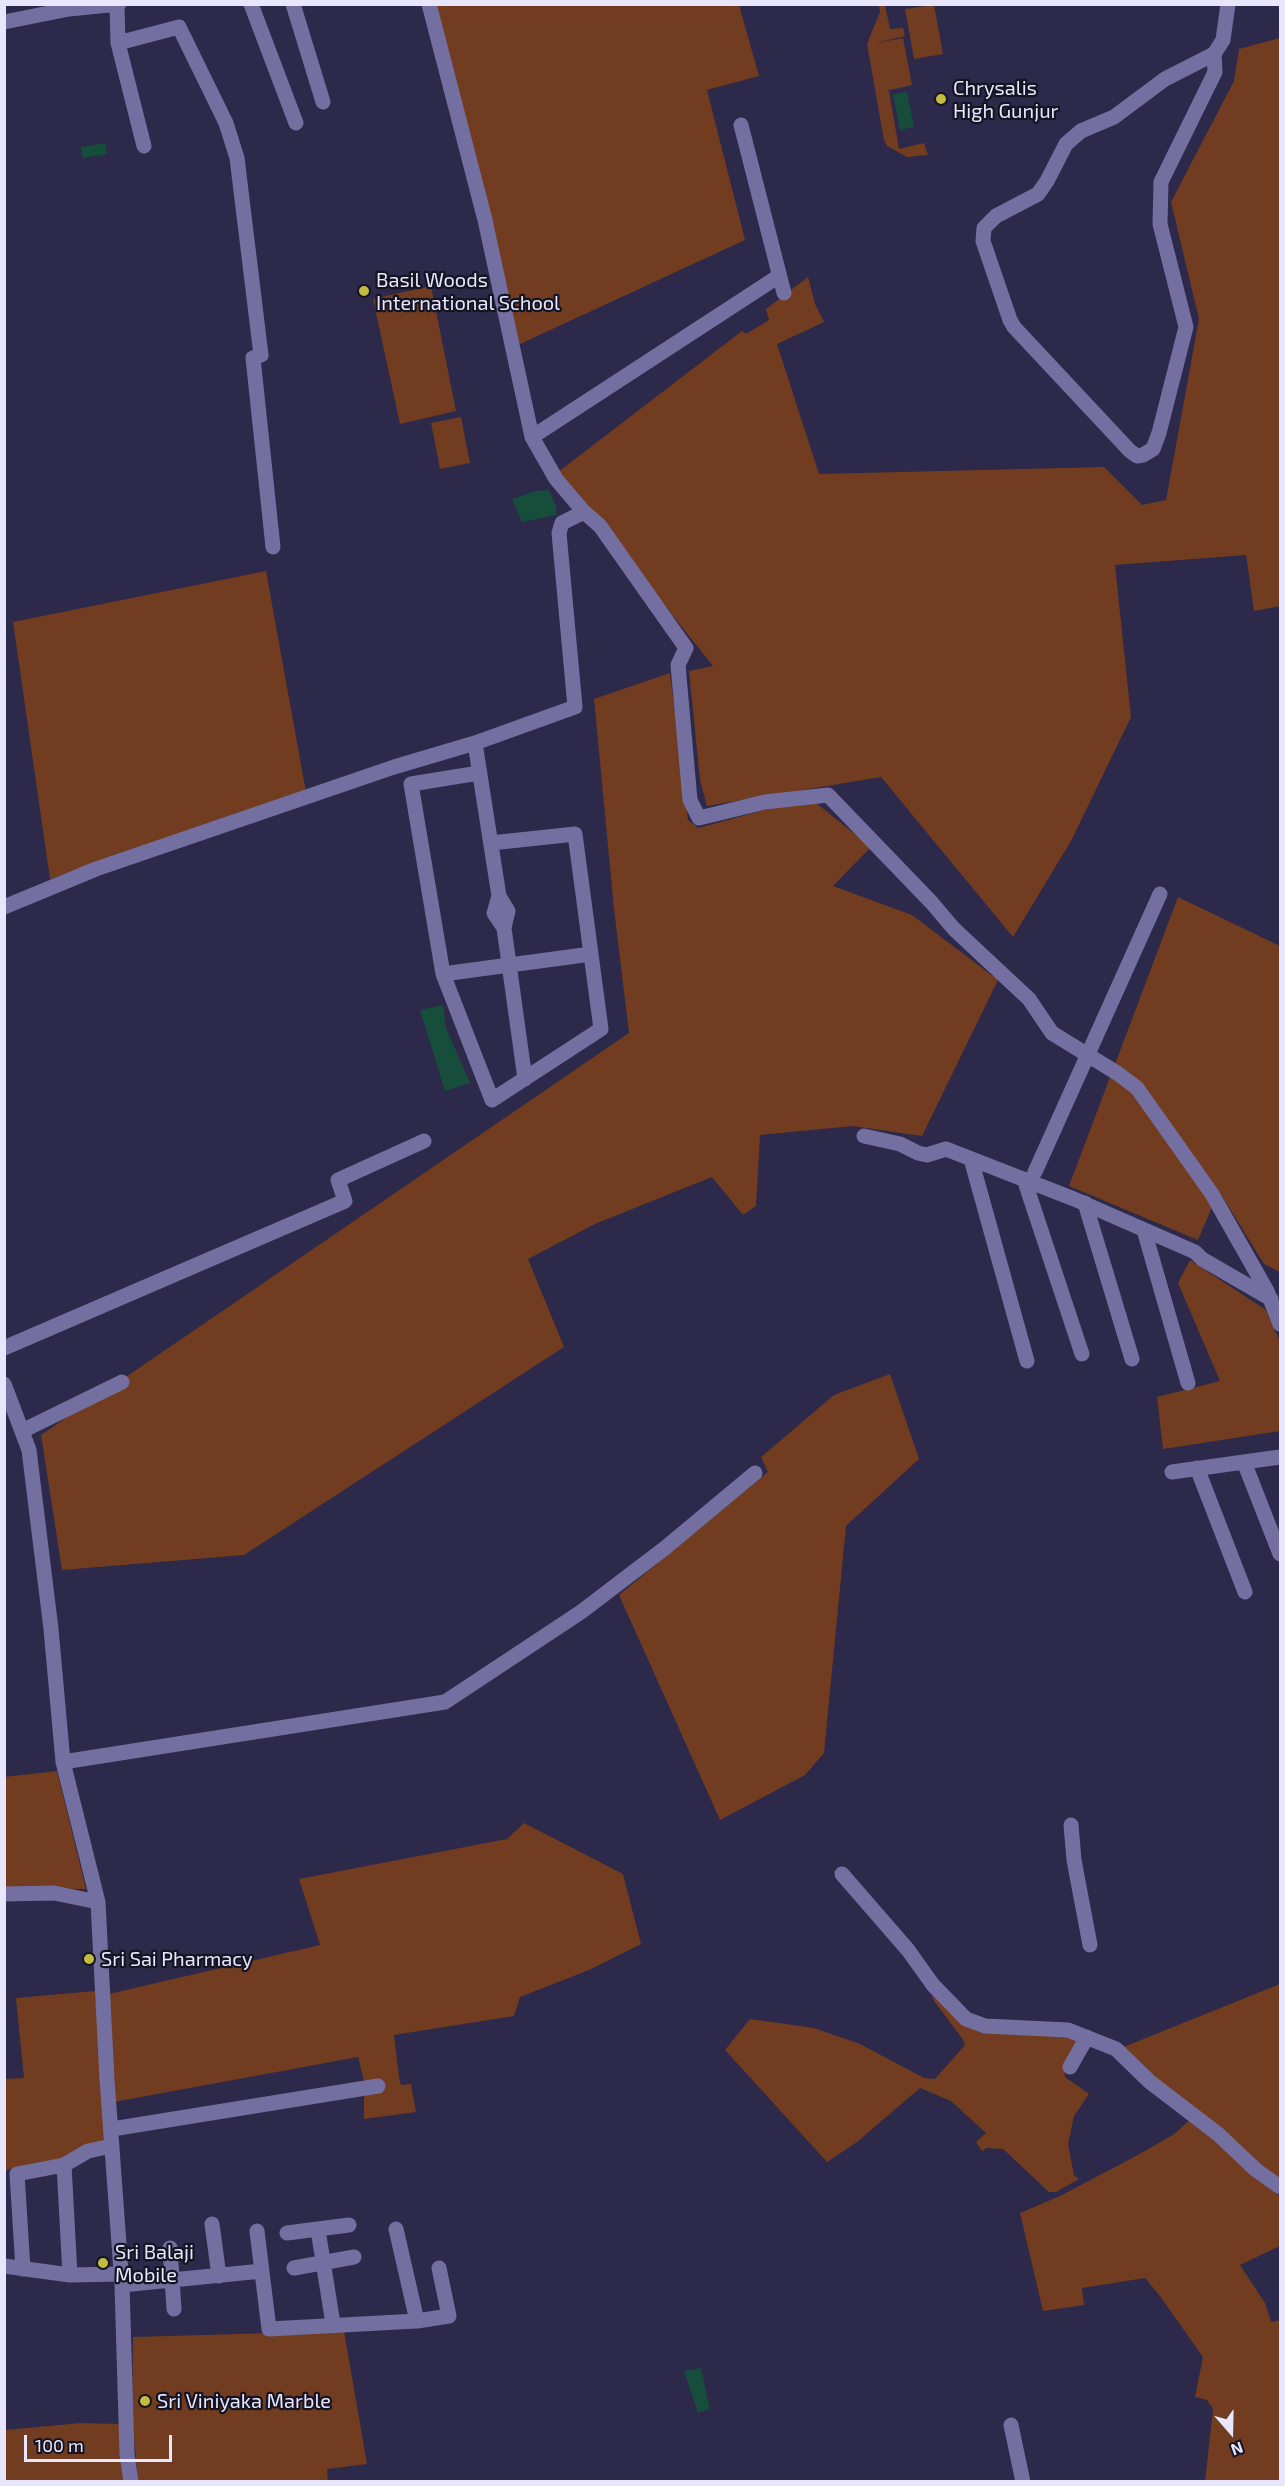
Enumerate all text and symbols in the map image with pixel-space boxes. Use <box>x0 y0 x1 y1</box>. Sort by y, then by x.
place label: Chrysalis High Gunjur <box>953 76 1059 123</box>
marker: Chrysalis High Gunjur <box>934 92 948 106</box>
place label: Basil Woods International School <box>376 268 560 315</box>
marker: Basil Woods International School <box>357 284 371 298</box>
place label: Sri Sai Pharmacy <box>101 1947 253 1971</box>
marker: Sri Sai Pharmacy <box>82 1952 96 1966</box>
place label: Sri Balaji Mobile <box>115 2240 194 2287</box>
marker: Sri Balaji Mobile <box>96 2256 110 2270</box>
place label: Sri Viniyaka Marble <box>157 2389 331 2413</box>
marker: Sri Viniyaka Marble <box>138 2394 152 2408</box>
north arrow <box>1201 2402 1261 2462</box>
scale bar <box>27 2423 176 2461</box>
text: 100 m <box>35 2434 84 2456</box>
text: N <box>1229 2438 1246 2460</box>

